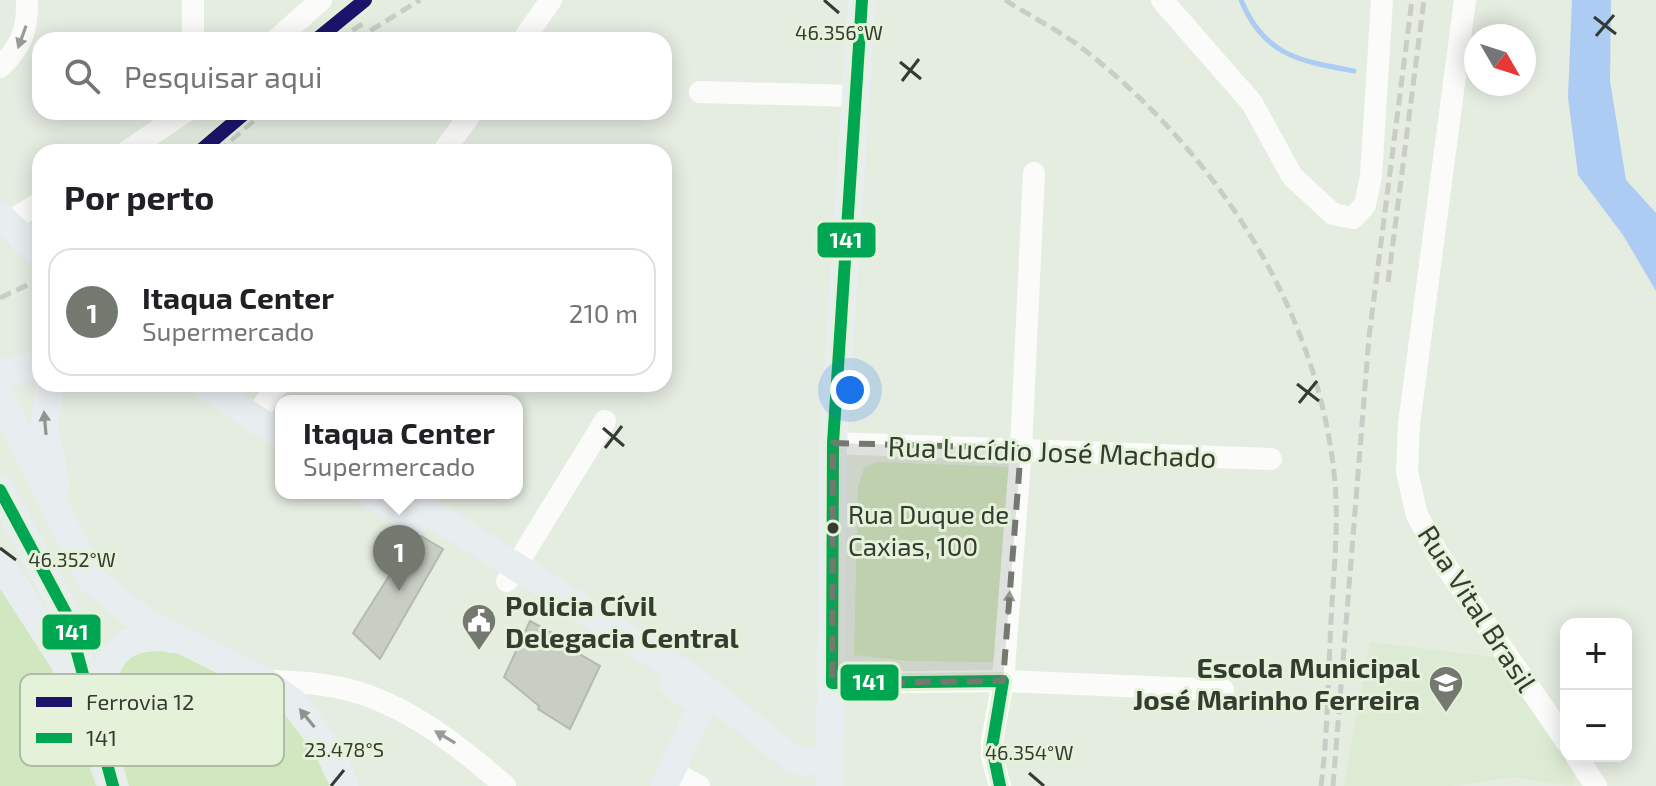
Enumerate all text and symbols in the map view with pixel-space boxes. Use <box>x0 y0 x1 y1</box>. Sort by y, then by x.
text: 46.356°W <box>795 20 883 44</box>
north arrow <box>1464 24 1536 96</box>
one-way arrow <box>15 25 27 49</box>
search box <box>32 32 672 120</box>
icon: search <box>60 54 104 98</box>
text: Pesquisar aqui <box>124 58 322 94</box>
text: Por perto <box>64 176 214 217</box>
line badge: 141 <box>816 221 877 259</box>
text: 141 <box>829 226 863 252</box>
text: Itaqua Center <box>142 279 334 315</box>
text: 1 <box>86 297 98 328</box>
text: 210 m <box>569 297 638 328</box>
text: Supermercado <box>142 315 314 346</box>
your location <box>830 370 870 410</box>
popup <box>275 395 523 499</box>
one-way arrow <box>38 411 51 436</box>
text: Itaqua Center <box>303 414 495 450</box>
street label: Rua Lucídio José Machado <box>887 428 1217 474</box>
text: Supermercado <box>303 450 475 481</box>
place label: Rua Duque de Caxias, 100 <box>848 498 1009 561</box>
street label: Rua Vital Brasil <box>1412 518 1545 698</box>
marker: Rua Duque de Caxias, 100 <box>825 520 841 536</box>
pin: 1 <box>373 525 425 591</box>
text: 46.352°W <box>28 547 116 571</box>
place label: Policia Cívil Delegacia Central <box>505 588 739 654</box>
one-way arrow <box>1003 590 1016 615</box>
public building icon: Policia Cívil Delegacia Central <box>460 602 498 652</box>
line badge: 141 <box>41 613 102 651</box>
text: 141 <box>55 618 89 644</box>
map controls <box>1560 618 1632 762</box>
button: + <box>1560 618 1632 690</box>
place label: Escola Municipal José Marinho Ferreira <box>1133 650 1421 716</box>
line badge: 141 <box>839 663 900 702</box>
school or university icon: Escola Municipal José Marinho Ferreira <box>1427 664 1465 714</box>
text: 141 <box>852 668 886 694</box>
legend <box>20 674 284 766</box>
text: Ferrovia 12 <box>86 688 194 714</box>
button: − <box>1560 690 1632 762</box>
one-way arrow <box>299 709 316 729</box>
text: 141 <box>86 724 117 750</box>
one-way arrow <box>434 731 456 745</box>
text: 23.478°S <box>304 737 384 761</box>
text: 46.354°W <box>985 740 1073 764</box>

